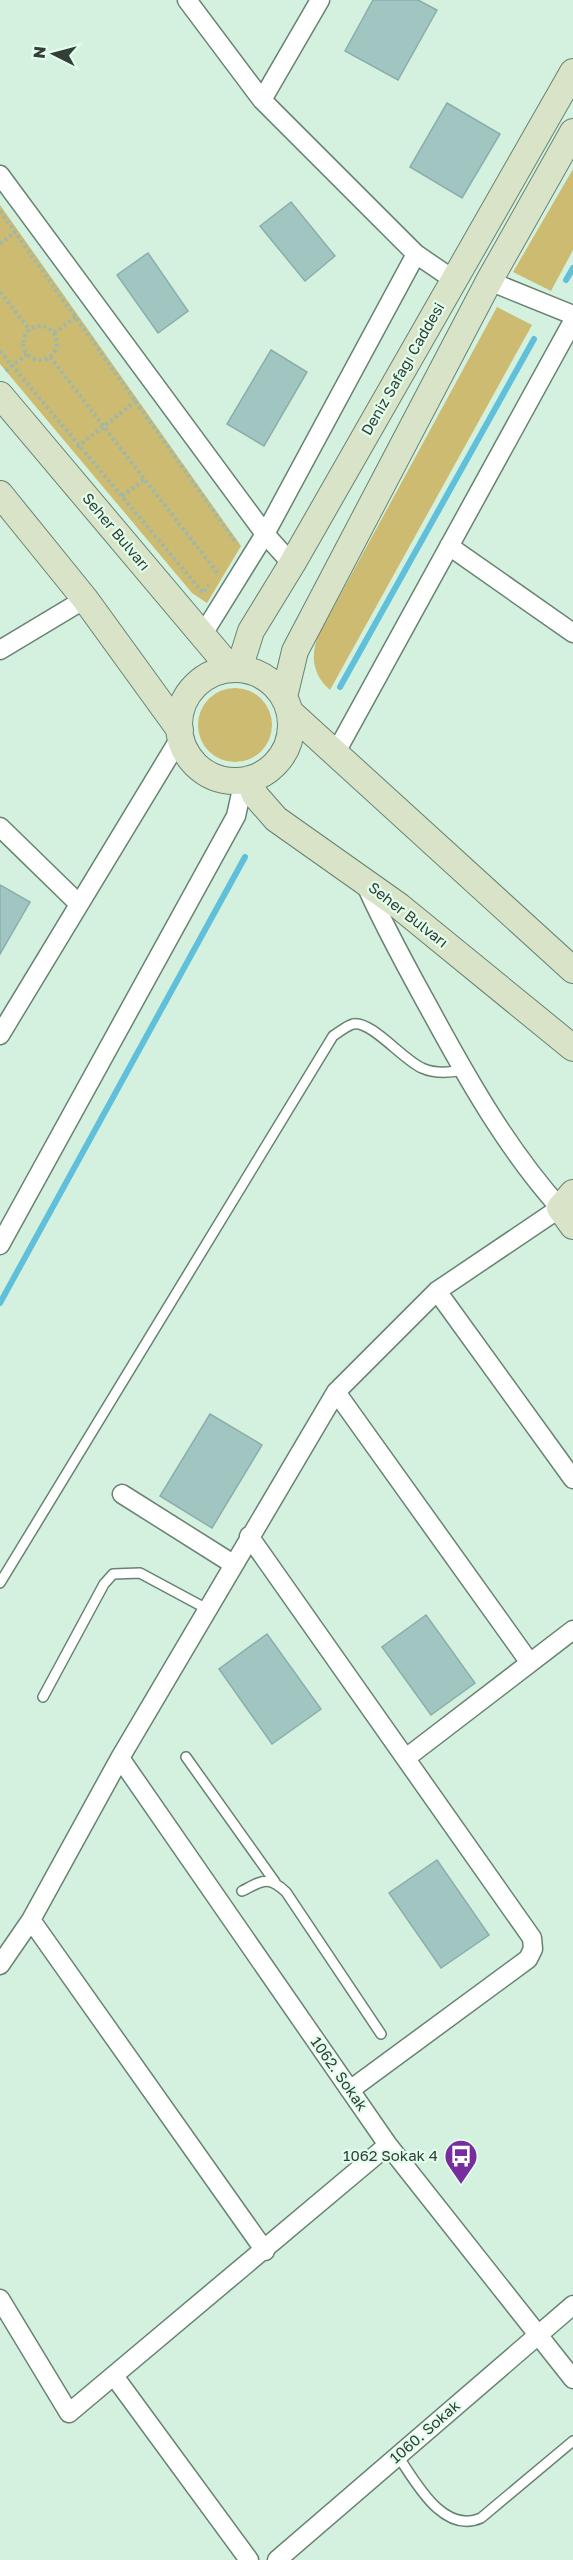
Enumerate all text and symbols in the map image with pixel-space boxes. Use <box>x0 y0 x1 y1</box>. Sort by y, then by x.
north arrow <box>24 24 84 84</box>
text: N <box>29 45 50 60</box>
street label: Deniz Safağı Caddesi <box>357 299 448 438</box>
street label: Seher Bulvarı <box>79 489 154 574</box>
street label: Seher Bulvarı <box>365 878 452 951</box>
street label: 1062. Sokak <box>308 2033 372 2114</box>
bus stop icon: 1062 Sokak 4 <box>443 2138 479 2185</box>
place label: 1062 Sokak 4 <box>343 2146 438 2164</box>
street label: 1060. Sokak <box>386 2396 464 2467</box>

